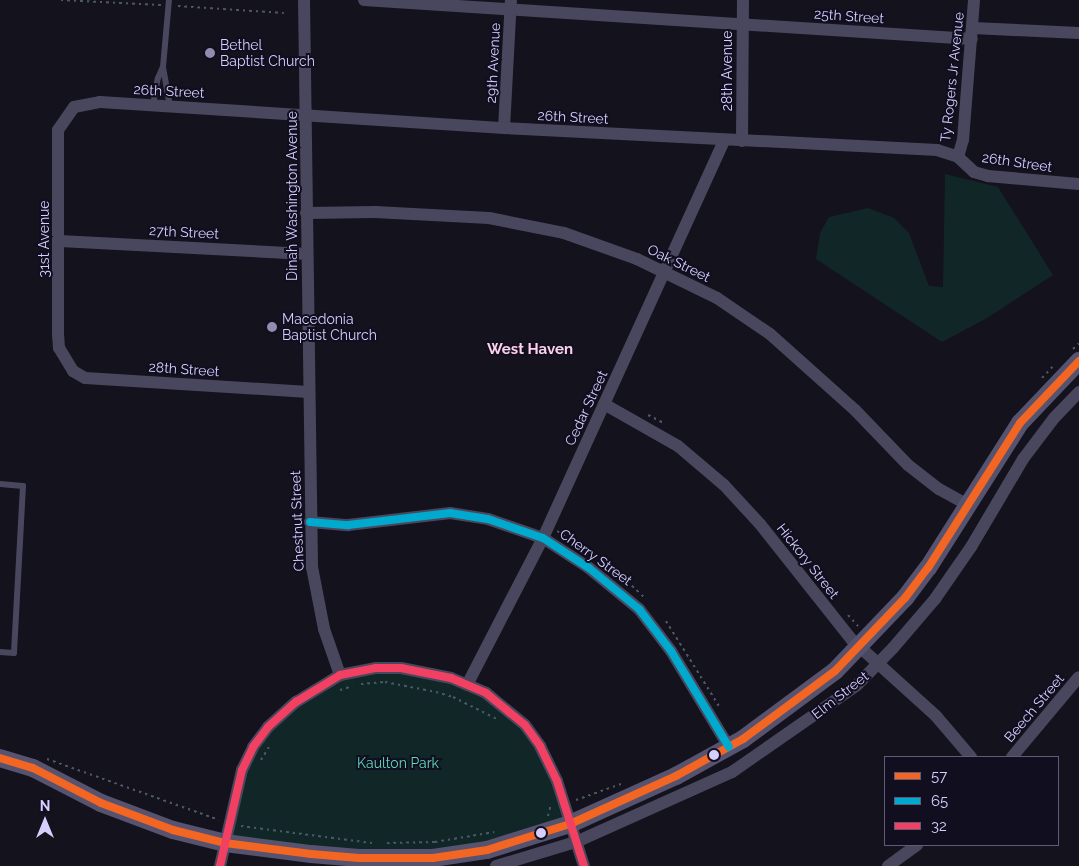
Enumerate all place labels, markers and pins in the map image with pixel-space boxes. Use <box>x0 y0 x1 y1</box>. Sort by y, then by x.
place label: Bethel Baptist Church <box>220 37 315 70</box>
marker: Bethel Baptist Church <box>204 47 216 59</box>
place label: Macedonia Baptist Church <box>282 311 377 344</box>
marker: Macedonia Baptist Church <box>266 321 278 333</box>
unlabelled marker <box>709 750 719 760</box>
unlabelled marker <box>536 828 546 838</box>

